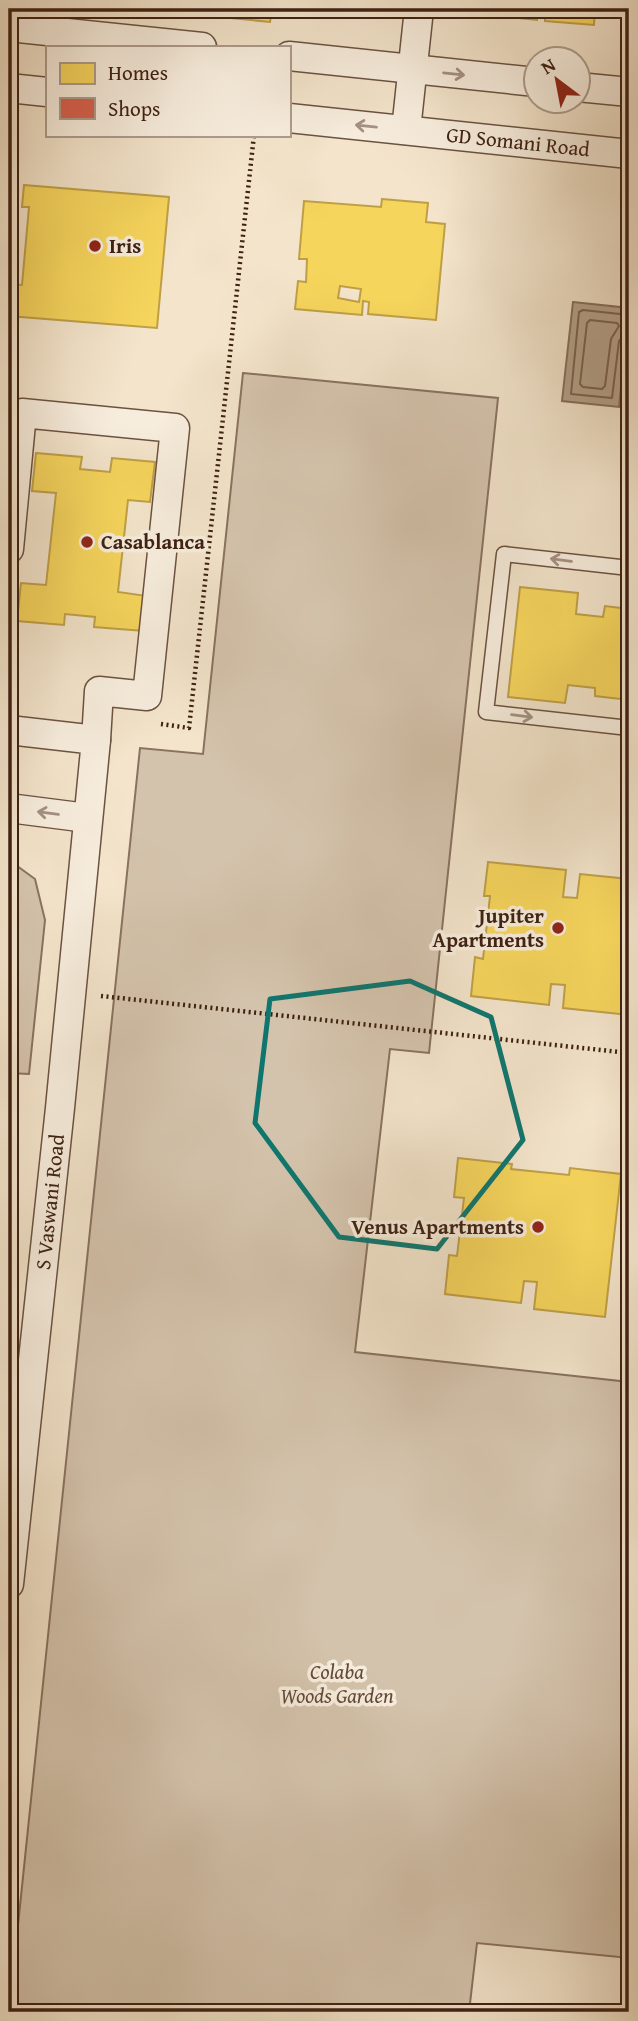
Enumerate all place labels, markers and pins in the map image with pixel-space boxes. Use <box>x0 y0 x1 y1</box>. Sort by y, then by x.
place label: Iris <box>109 230 141 261</box>
marker: Iris <box>87 238 103 254</box>
place label: Casablanca <box>101 526 205 557</box>
marker: Casablanca <box>79 534 95 550</box>
place label: Jupiter Apartments <box>433 900 544 955</box>
marker: Jupiter Apartments <box>550 920 566 936</box>
place label: Venus Apartments <box>351 1211 524 1242</box>
marker: Venus Apartments <box>530 1219 546 1235</box>

